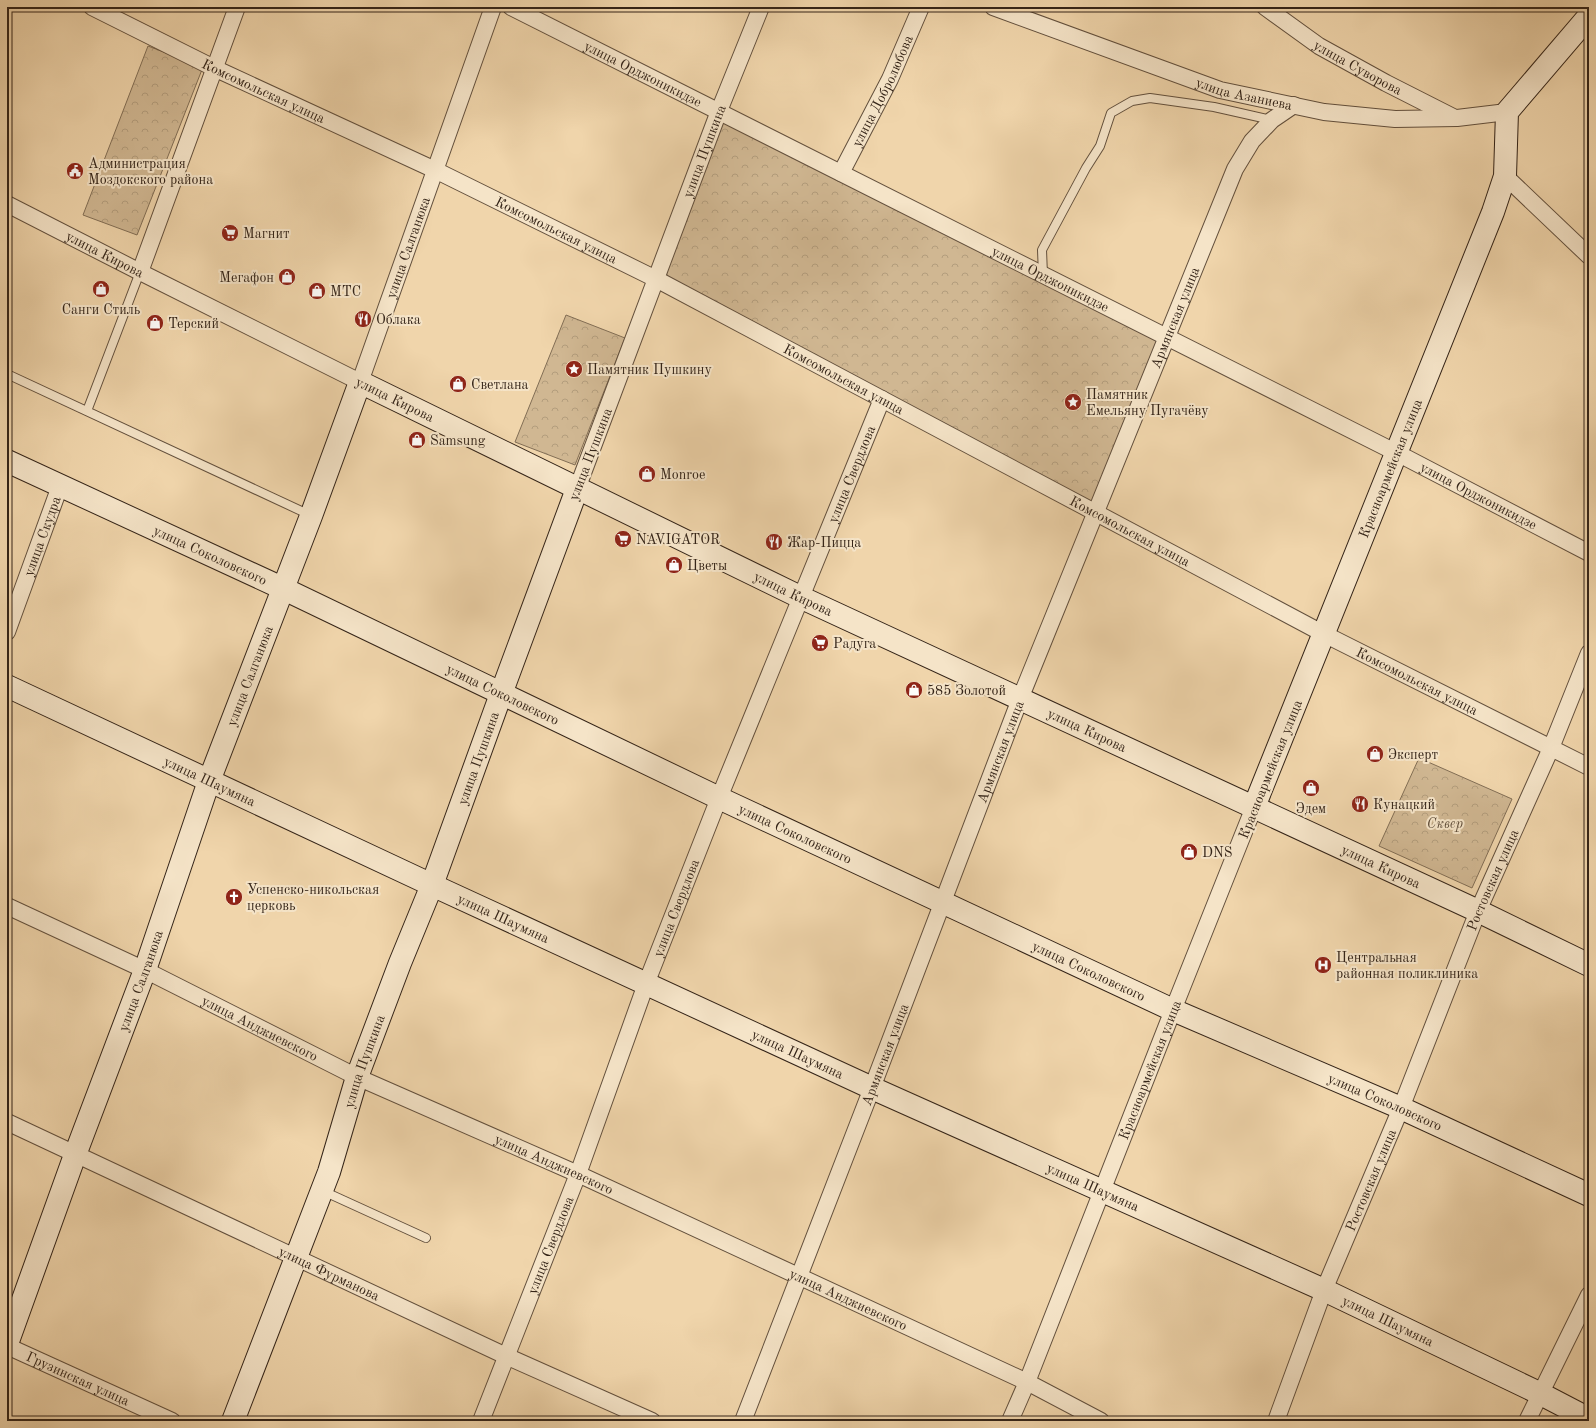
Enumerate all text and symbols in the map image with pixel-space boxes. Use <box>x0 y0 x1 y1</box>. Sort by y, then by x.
street label: улица Добролюбова <box>850 33 916 149</box>
street label: улица Суворова <box>1311 38 1404 98</box>
street label: улица Орджоникидзе <box>582 39 704 110</box>
street label: Комсомольская улица <box>199 57 327 126</box>
street label: улица Азаниева <box>1194 76 1293 113</box>
street label: улица Пушкина <box>681 103 729 200</box>
place label: Администрация Моздокского района <box>88 157 213 187</box>
public building icon: Администрация Моздокского района <box>65 161 85 181</box>
street label: улица Салганюка <box>384 195 433 300</box>
street label: Комсомольская улица <box>493 195 619 267</box>
supermarket icon: Магнит <box>220 223 240 243</box>
place label: Магнит <box>243 227 290 241</box>
street label: улица Кирова <box>63 229 146 281</box>
street label: улица Орджоникидзе <box>989 244 1111 315</box>
street label: Армянская улица <box>1149 265 1203 371</box>
shop icon: Мегафон <box>277 267 297 287</box>
place label: Мегафон <box>219 271 274 286</box>
shop icon: Санги Стиль <box>91 279 111 299</box>
shop icon: МТС <box>307 281 327 301</box>
place label: МТС <box>330 285 361 299</box>
place label: Санги Стиль <box>62 303 141 317</box>
restaurant icon: Облака <box>353 309 373 329</box>
shop icon: Терский <box>145 313 165 333</box>
place label: Облака <box>376 313 421 327</box>
place label: Терский <box>168 317 219 331</box>
street label: Комсомольская улица <box>781 342 906 417</box>
place icon: Памятник Пушкину <box>564 359 584 379</box>
place label: Памятник Пушкину <box>587 363 712 377</box>
shop icon: Светлана <box>448 374 468 394</box>
street label: улица Кирова <box>353 375 436 425</box>
place label: Светлана <box>471 378 529 392</box>
place label: Памятник Емельяну Пугачёву <box>1086 388 1209 418</box>
place icon: Памятник Емельяну Пугачёву <box>1063 392 1083 412</box>
street label: Красноармейская улица <box>1357 397 1425 540</box>
street label: улица Пушкина <box>567 406 615 503</box>
street label: улица Свердлова <box>826 424 878 525</box>
shop icon: Samsung <box>407 430 427 450</box>
place label: Samsung <box>430 434 486 448</box>
street label: улица Орджоникидзе <box>1418 460 1539 533</box>
shop icon: Monroe <box>637 464 657 484</box>
place label: Monroe <box>660 468 705 482</box>
street label: улица Скудра <box>22 494 64 578</box>
street label: Комсомольская улица <box>1067 494 1192 569</box>
street label: улица Соколовского <box>151 524 269 588</box>
supermarket icon: NAVIGATOR <box>613 529 633 549</box>
restaurant icon: Жар-Пицца <box>764 532 784 552</box>
place label: NAVIGATOR <box>636 533 720 547</box>
place label: Жар-Пицца <box>787 536 861 550</box>
shop icon: Цветы <box>664 555 684 575</box>
place label: Цветы <box>687 559 727 573</box>
street label: улица Кирова <box>751 570 834 619</box>
street label: улица Салганюка <box>225 624 276 728</box>
supermarket icon: Радуга <box>810 633 830 653</box>
place label: Радуга <box>833 637 876 651</box>
street label: Комсомольская улица <box>1354 645 1480 718</box>
street label: улица Соколовского <box>444 662 561 728</box>
shop icon: 585 Золотой <box>904 680 924 700</box>
place label: 585 Золотой <box>927 684 1006 698</box>
street label: Красноармейская улица <box>1237 698 1305 841</box>
street label: Армянская улица <box>975 699 1027 805</box>
street label: улица Кирова <box>1045 707 1128 755</box>
street label: улица Пушкина <box>456 710 502 807</box>
shop icon: Эксперт <box>1365 744 1385 764</box>
place label: Эксперт <box>1388 748 1438 762</box>
street label: улица Шаумяна <box>161 754 258 809</box>
shop icon: Эдем <box>1301 778 1321 798</box>
restaurant icon: Кунацкий <box>1350 794 1370 814</box>
place label: Кунацкий <box>1373 798 1435 812</box>
street label: улица Соколовского <box>736 802 854 867</box>
place label: Эдем <box>1296 802 1326 816</box>
park label: Сквер <box>1427 817 1464 832</box>
street label: Ростовская улица <box>1465 827 1522 933</box>
shop icon: DNS <box>1179 842 1199 862</box>
street label: улица Кирова <box>1339 843 1422 891</box>
place label: DNS <box>1202 846 1232 860</box>
street label: улица Свердлова <box>651 857 702 959</box>
place label: Успенско-никольская церковь <box>247 883 379 913</box>
church icon: Успенско-никольская церковь <box>224 887 244 907</box>
street label: улица Шаумяна <box>455 892 551 946</box>
street label: улица Салганюка <box>116 929 166 1034</box>
street label: улица Соколовского <box>1030 939 1147 1004</box>
place label: Центральная районная поликлиника <box>1336 951 1478 981</box>
hospital icon: Центральная районная поликлиника <box>1313 955 1333 975</box>
street label: улица Анджиевского <box>199 994 320 1064</box>
street label: Красноармейская улица <box>1117 998 1184 1142</box>
street label: Армянская улица <box>860 1002 911 1108</box>
street label: улица Пушкина <box>342 1013 388 1110</box>
street label: улица Шаумяна <box>749 1027 845 1082</box>
street label: улица Соколовского <box>1326 1071 1444 1134</box>
street label: Ростовская улица <box>1344 1127 1399 1233</box>
street label: улица Анджиевского <box>492 1132 615 1197</box>
street label: улица Шаумяна <box>1044 1161 1141 1214</box>
street label: улица Свердлова <box>526 1195 577 1296</box>
street label: улица Фурманова <box>276 1244 382 1304</box>
street label: улица Анджиевского <box>787 1267 909 1334</box>
street label: улица Шаумяна <box>1340 1294 1436 1349</box>
street label: Грузинская улица <box>24 1350 131 1409</box>

